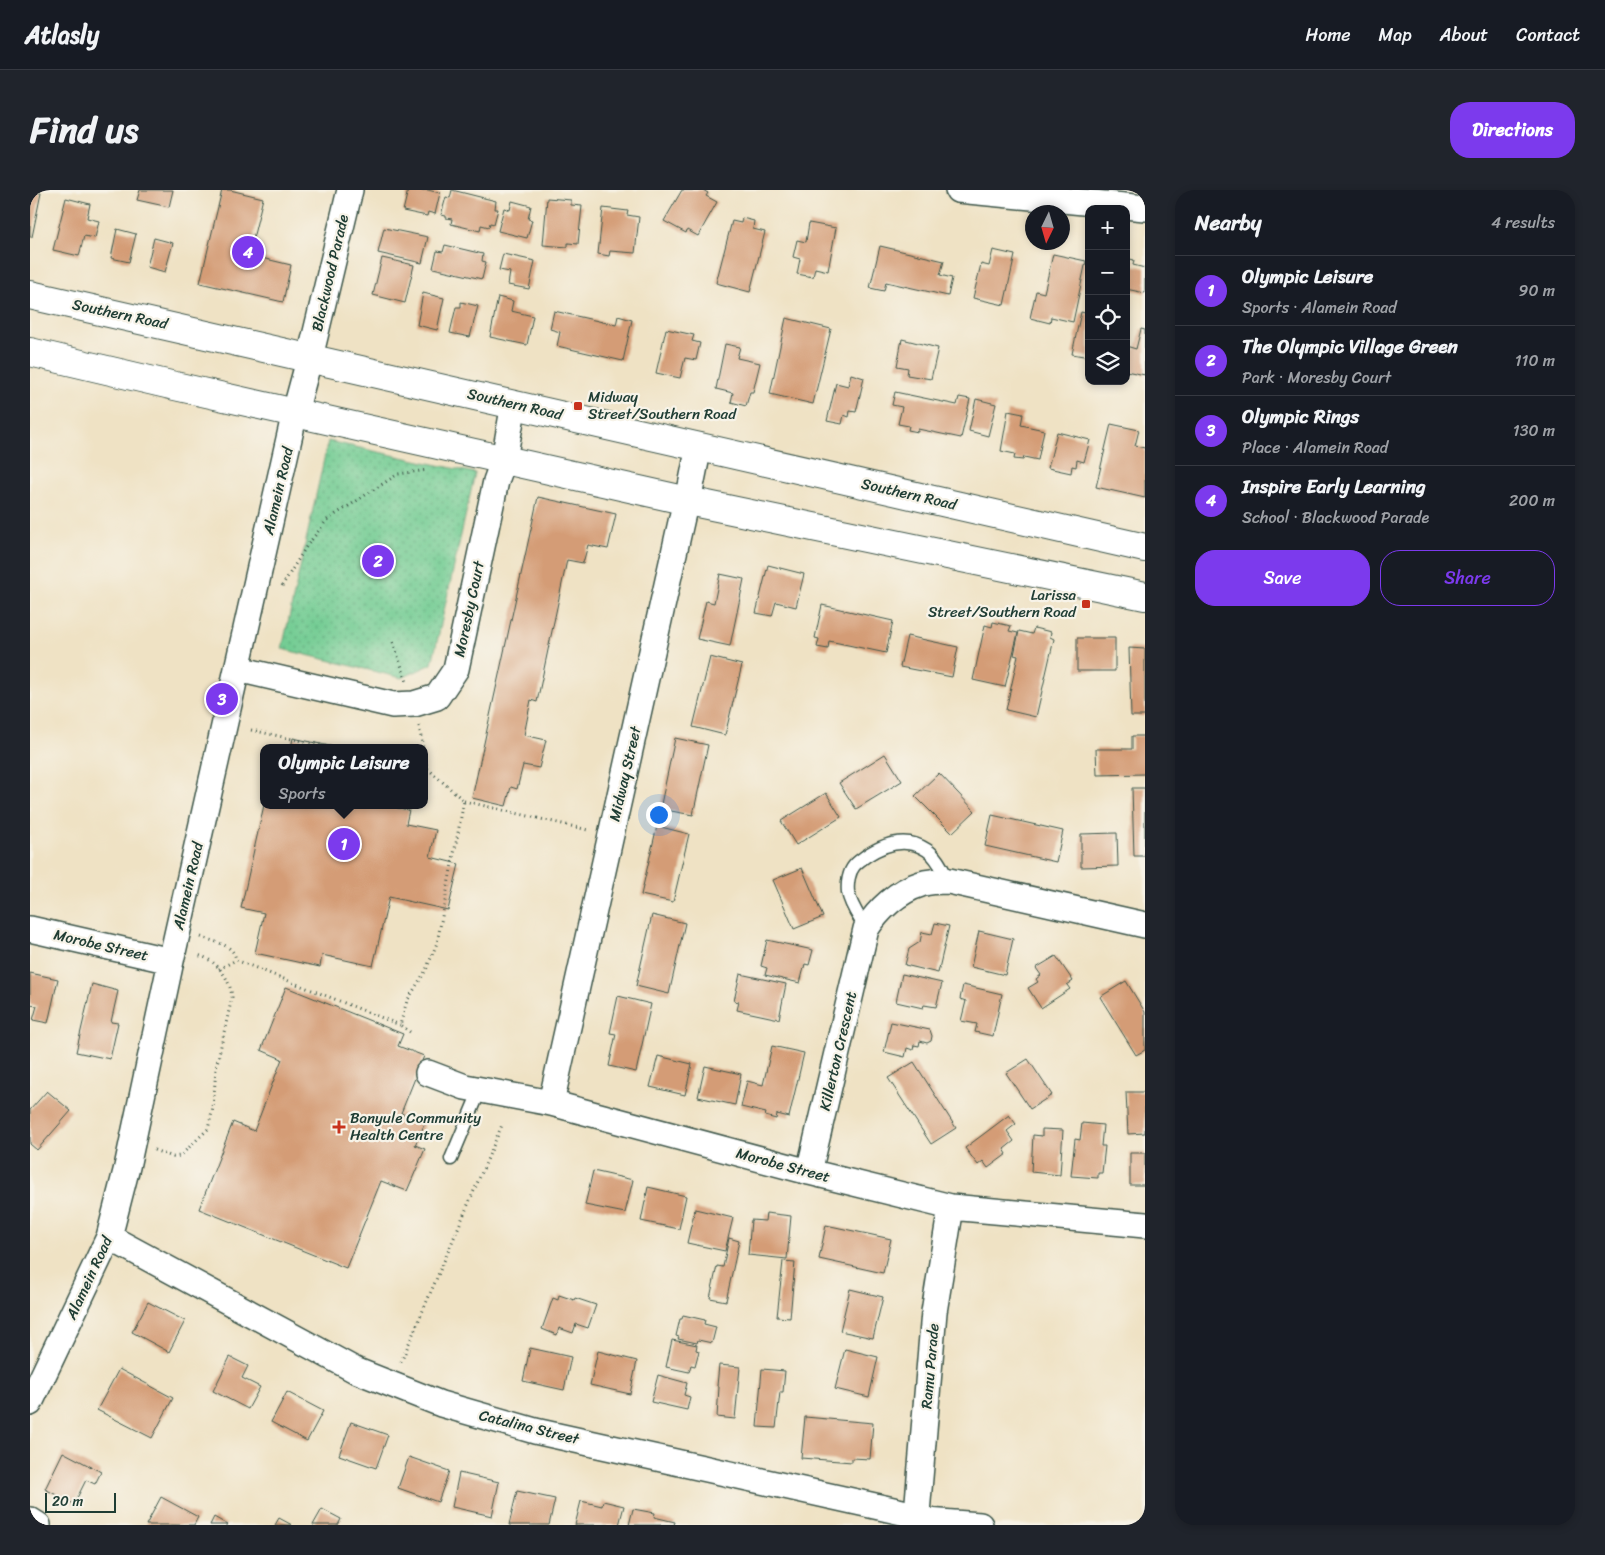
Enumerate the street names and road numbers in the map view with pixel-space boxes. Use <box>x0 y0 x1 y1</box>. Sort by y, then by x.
street label: Blackwood Parade <box>304 212 356 334</box>
street label: Southern Road <box>70 291 171 337</box>
street label: Southern Road <box>465 380 566 428</box>
street label: Alamein Road <box>255 444 301 538</box>
street label: Southern Road <box>859 470 960 518</box>
street label: Moresby Court <box>446 558 492 659</box>
street label: Midway Street <box>601 723 649 824</box>
street label: Alamein Road <box>165 839 211 933</box>
street label: Morobe Street <box>51 921 151 969</box>
street label: Killerton Crescent <box>812 988 864 1113</box>
street label: Morobe Street <box>733 1140 833 1190</box>
street label: Alamein Road <box>58 1231 120 1325</box>
street label: Ramu Parade <box>913 1322 947 1410</box>
street label: Catalina Street <box>476 1402 583 1452</box>

